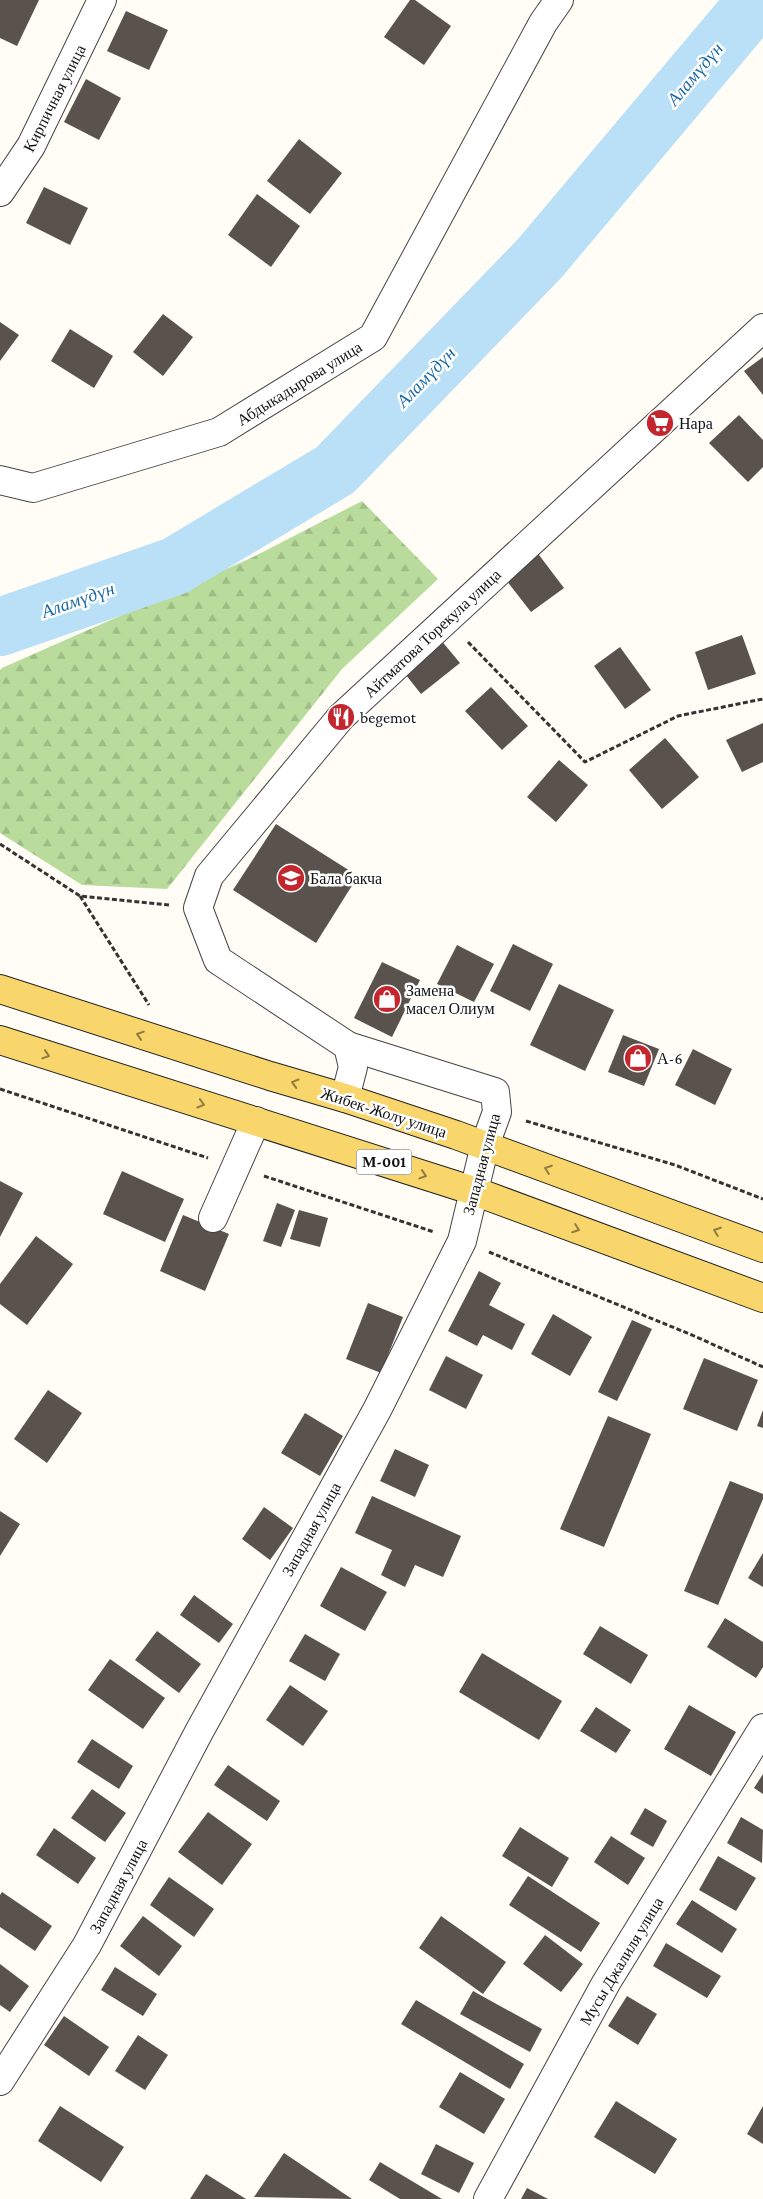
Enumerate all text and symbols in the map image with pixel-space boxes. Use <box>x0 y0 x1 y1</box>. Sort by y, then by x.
water label: Аламүдүн <box>662 39 727 110</box>
street label: Кирпичная улица <box>20 42 90 155</box>
street label: Абдыкадырова улица <box>234 338 365 430</box>
water label: Аламүдүн <box>392 343 459 412</box>
supermarket icon: Нара <box>645 408 675 438</box>
place label: Нара <box>679 415 713 433</box>
street label: Айтматова Торекула улица <box>361 566 505 702</box>
water label: Аламүдүн <box>38 578 117 622</box>
restaurant icon: begemot <box>326 702 356 732</box>
place label: begemot <box>360 709 417 727</box>
school or university icon: Бала бакча <box>276 863 306 893</box>
place label: Бала бакча <box>310 870 382 887</box>
place label: Замена масел Олиум <box>406 982 495 1018</box>
shop icon: Замена масел Олиум <box>372 984 402 1014</box>
one-way arrow <box>136 1030 145 1040</box>
shop icon: А-6 <box>623 1043 653 1073</box>
one-way arrow <box>42 1049 50 1059</box>
place label: А-6 <box>657 1050 683 1067</box>
one-way arrow <box>291 1079 300 1089</box>
street label: Жибек-Жолу улица <box>318 1084 449 1142</box>
one-way arrow <box>197 1098 205 1108</box>
street label: Западная улица <box>460 1112 504 1217</box>
road number: М-001 <box>356 1150 412 1174</box>
one-way arrow <box>545 1165 553 1175</box>
one-way arrow <box>418 1169 427 1179</box>
one-way arrow <box>571 1223 580 1233</box>
one-way arrow <box>713 1227 722 1237</box>
street label: Западная улица <box>279 1480 345 1579</box>
street label: Западная улица <box>86 1836 151 1937</box>
street label: Мусы Джалиля улица <box>576 1894 667 2029</box>

